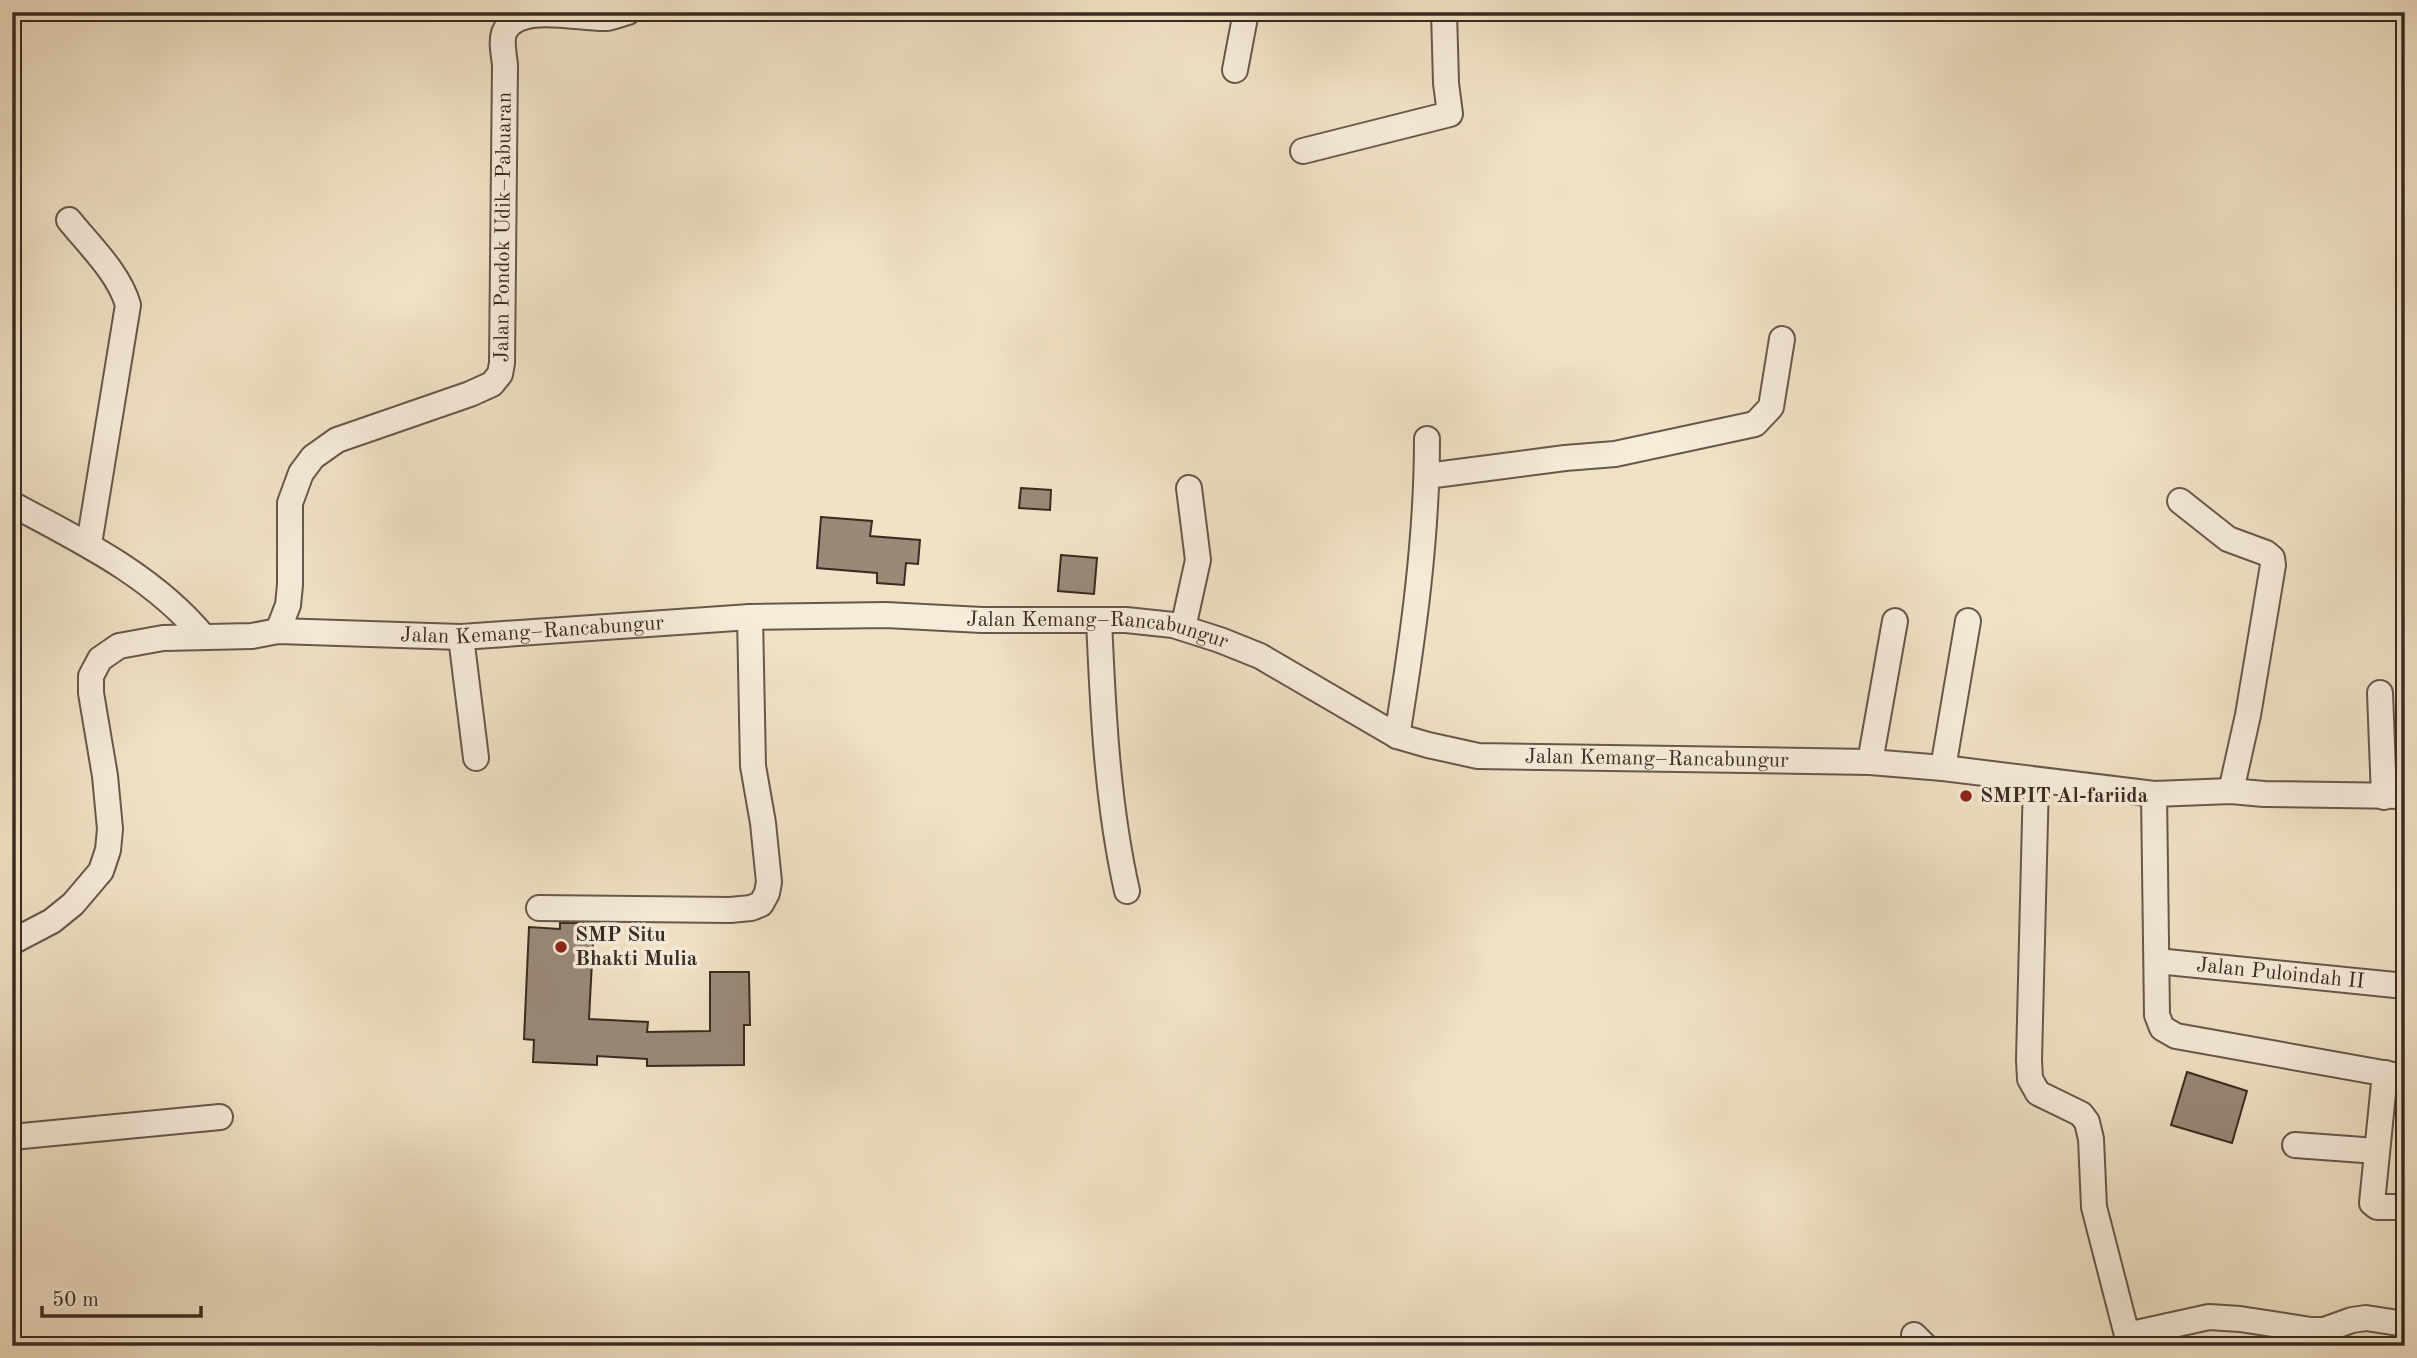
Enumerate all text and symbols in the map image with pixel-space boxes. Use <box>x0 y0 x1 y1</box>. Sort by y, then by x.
street label: Jalan Pondok Udik–Pabuaran <box>492 92 515 363</box>
street label: Jalan Kemang–Rancabungur <box>966 609 1232 653</box>
street label: Jalan Kemang–Rancabungur <box>400 612 665 648</box>
street label: Jalan Kemang–Rancabungur <box>1524 746 1789 771</box>
place label: SMPIT Al-fariida <box>1980 786 2149 807</box>
marker: SMPIT Al-fariida <box>1958 788 1974 804</box>
place label: SMP Situ Bhakti Mulia <box>575 925 698 970</box>
marker: SMP Situ Bhakti Mulia <box>553 939 569 955</box>
street label: Jalan Puloindah II <box>2195 955 2365 992</box>
scale bar <box>42 1274 201 1318</box>
text: 50 m <box>52 1290 99 1311</box>

